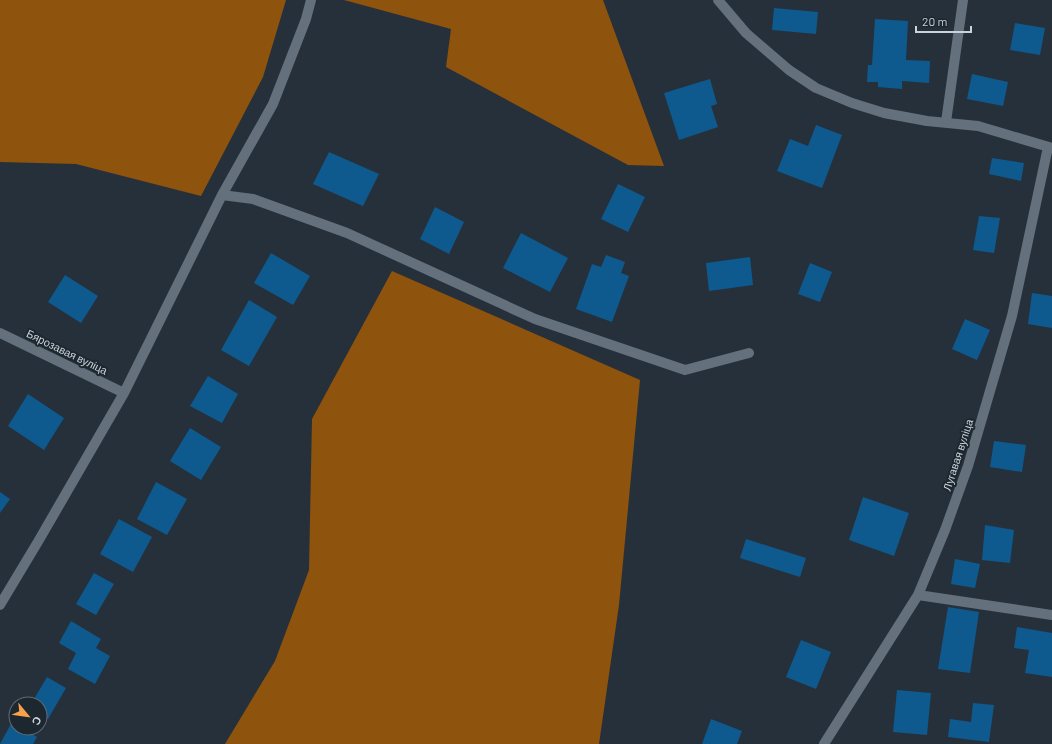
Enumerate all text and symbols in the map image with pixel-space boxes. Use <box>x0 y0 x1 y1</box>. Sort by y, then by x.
scale bar <box>916 8 971 34</box>
text: 20 m <box>922 14 948 28</box>
street label: Бярозавая вуліца <box>25 326 111 377</box>
street label: Лугавая вуліца <box>940 416 976 492</box>
north arrow <box>8 696 48 736</box>
text: С <box>30 714 45 728</box>

